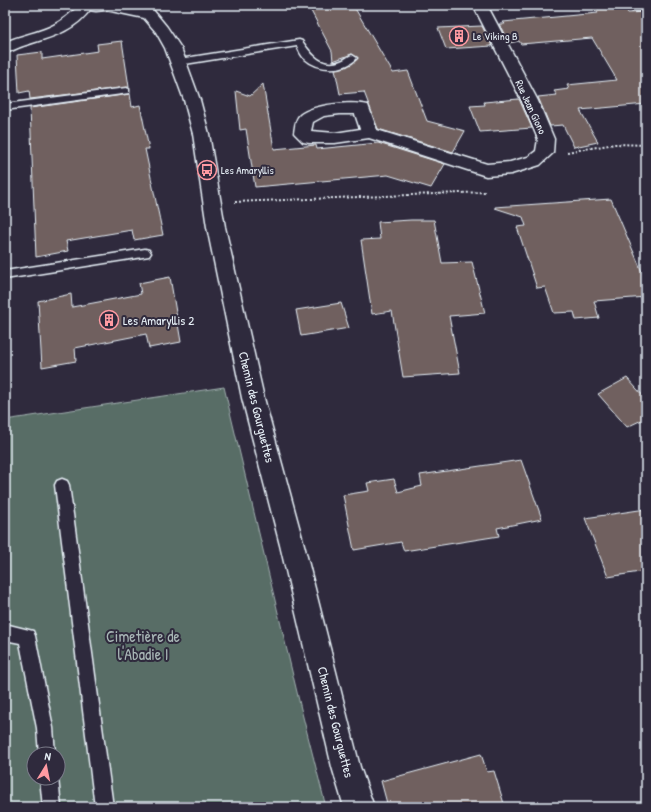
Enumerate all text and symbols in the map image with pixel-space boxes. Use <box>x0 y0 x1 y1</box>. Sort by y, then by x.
building icon: Le Viking B <box>448 25 470 47</box>
place label: Le Viking B <box>473 29 518 43</box>
street label: Rue Jean Giono <box>512 78 550 137</box>
bus stop icon: Les Amaryllis <box>196 159 218 181</box>
place label: Les Amaryllis <box>221 163 274 177</box>
building icon: Les Amaryllis 2 <box>98 309 120 331</box>
place label: Les Amaryllis 2 <box>123 311 194 329</box>
street label: Chemin des Gourguettes <box>235 350 279 464</box>
park label: Cimetière de l'Abadie I <box>106 625 181 665</box>
street label: Chemin des Gourguettes <box>314 665 358 779</box>
north arrow <box>26 746 66 786</box>
text: N <box>44 749 52 764</box>

